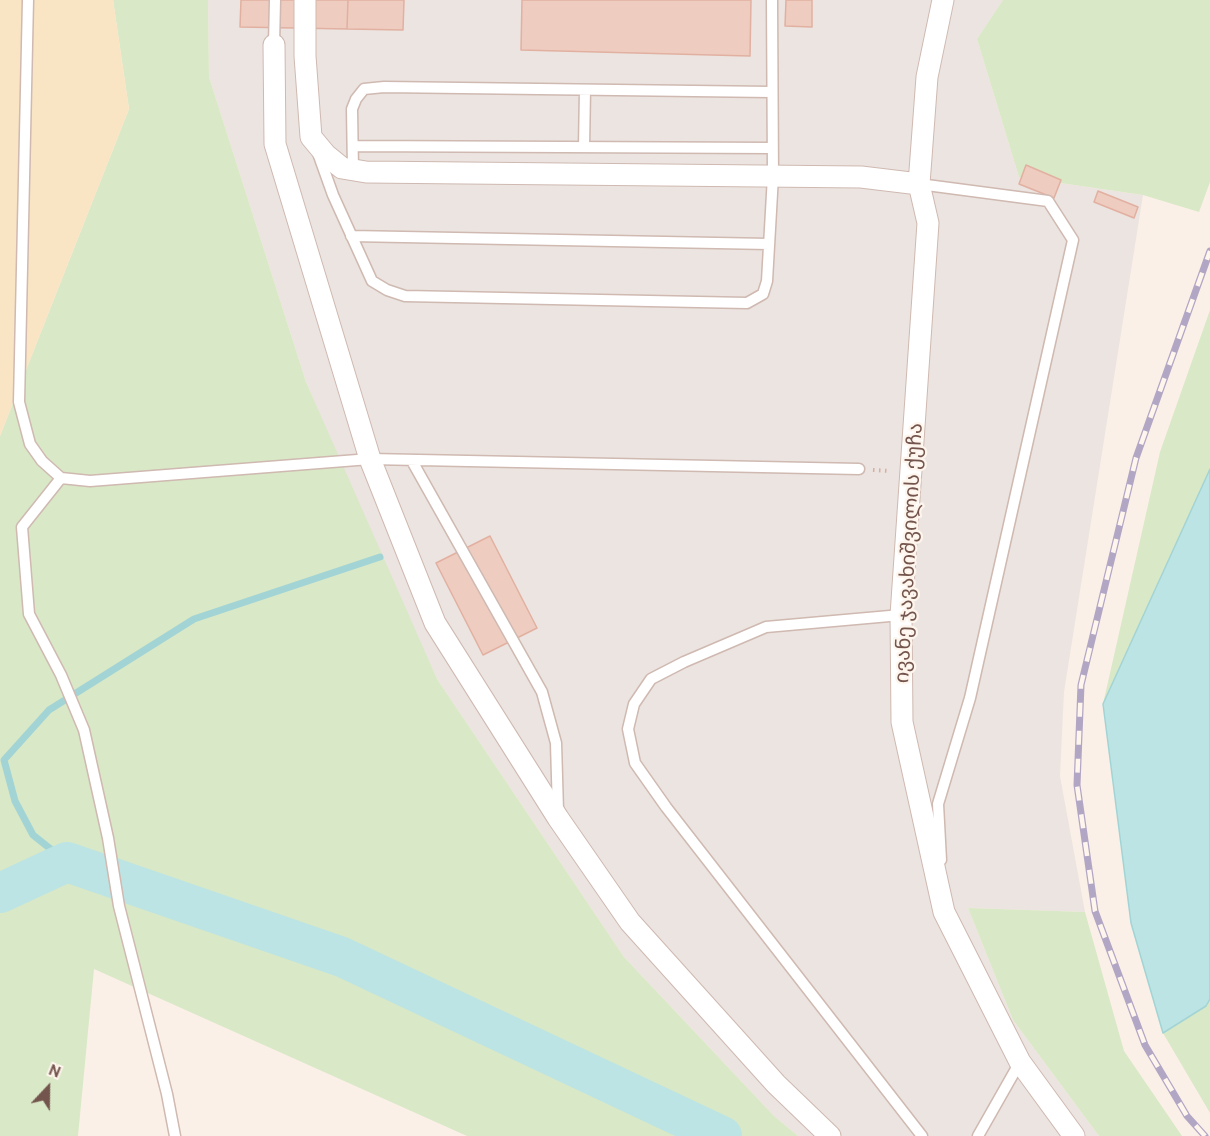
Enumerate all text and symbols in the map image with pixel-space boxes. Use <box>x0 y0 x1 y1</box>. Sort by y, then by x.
street label: ივანე ჯავახიშვილის ქუჩა <box>890 422 928 684</box>
north arrow <box>18 1058 78 1118</box>
text: N <box>46 1060 64 1082</box>

